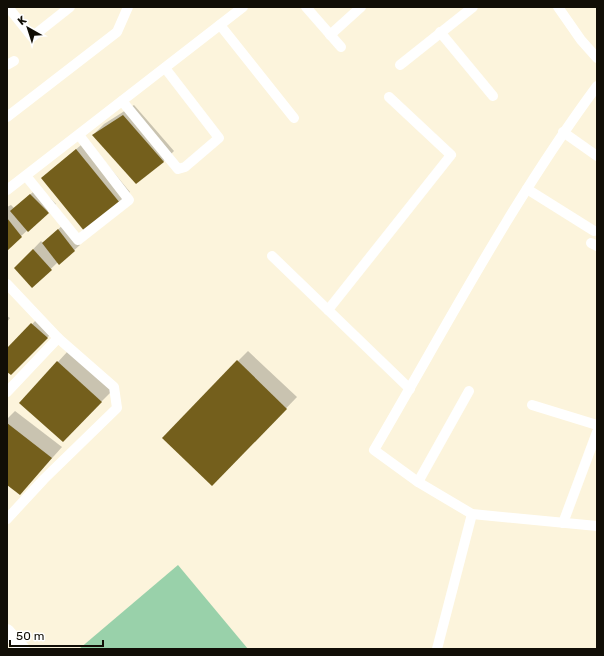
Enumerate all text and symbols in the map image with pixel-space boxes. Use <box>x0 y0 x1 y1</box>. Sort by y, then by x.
north arrow <box>8 8 48 48</box>
text: K <box>15 13 29 28</box>
scale bar <box>10 622 103 648</box>
text: 50 m <box>16 629 44 643</box>

